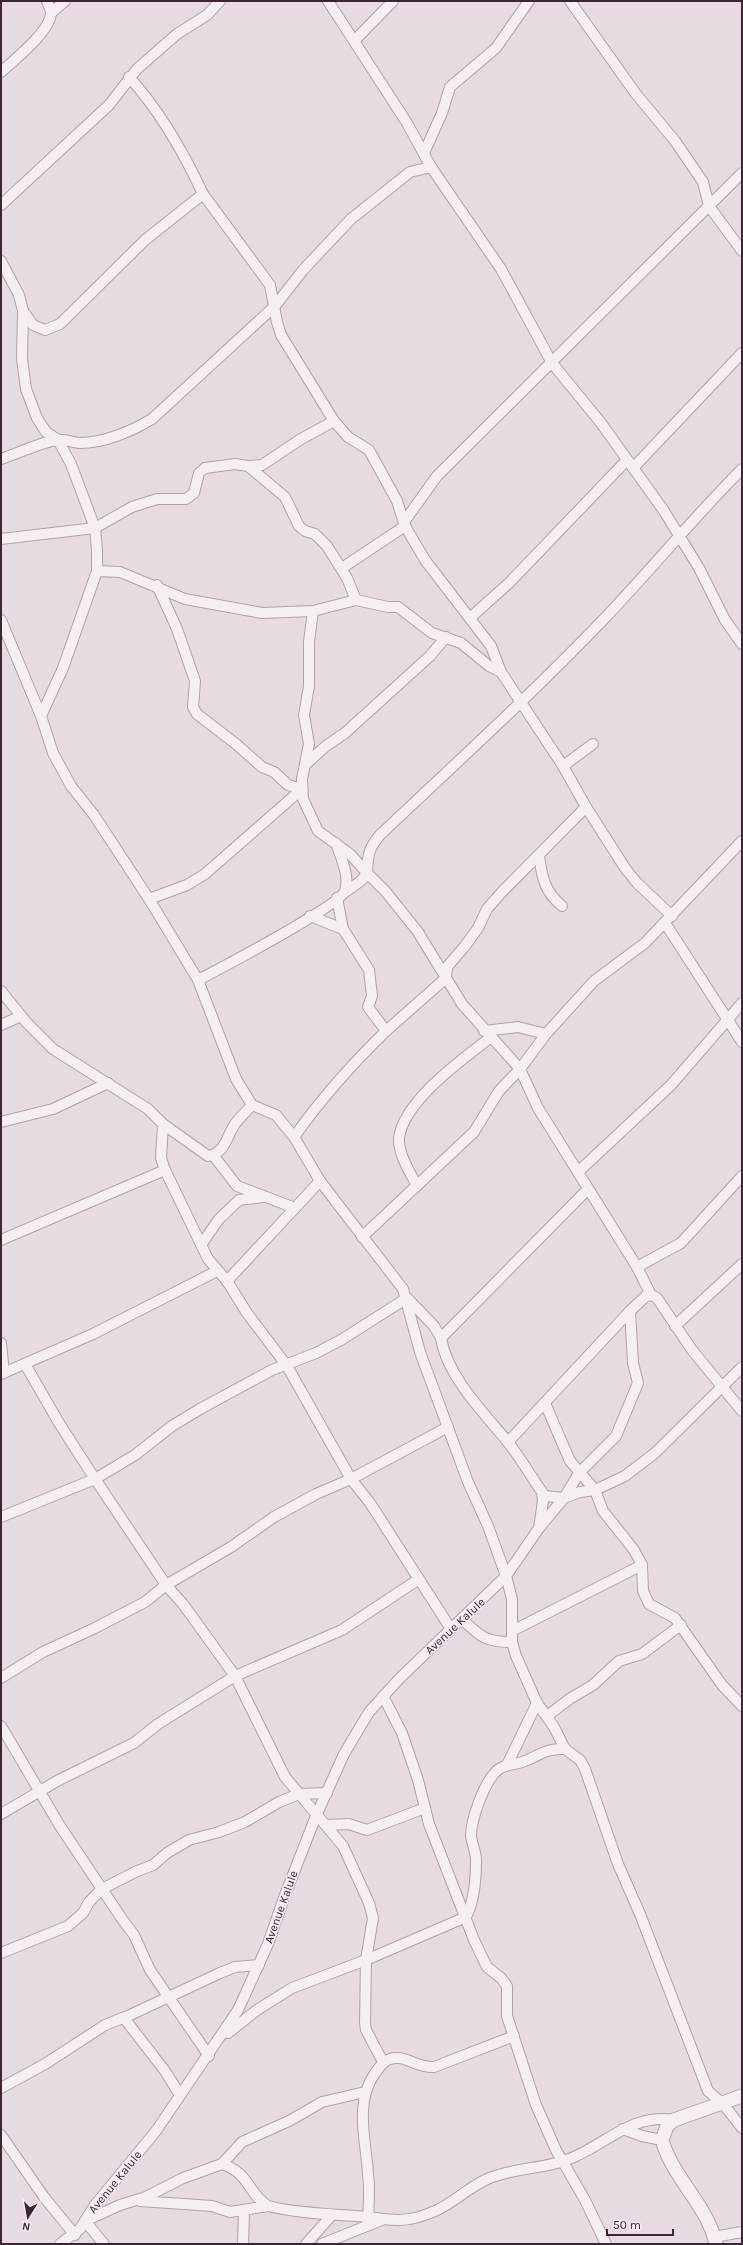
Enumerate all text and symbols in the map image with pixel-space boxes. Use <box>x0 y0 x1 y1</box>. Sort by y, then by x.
street label: Avenue Kalule <box>422 1595 488 1657</box>
street label: Avenue Kalule <box>261 1869 301 1945</box>
street label: Avenue Kalule <box>86 2148 144 2216</box>
north arrow <box>8 2197 48 2237</box>
scale bar <box>607 2211 673 2237</box>
text: 50 m <box>613 2218 641 2232</box>
text: N <box>21 2219 31 2233</box>

